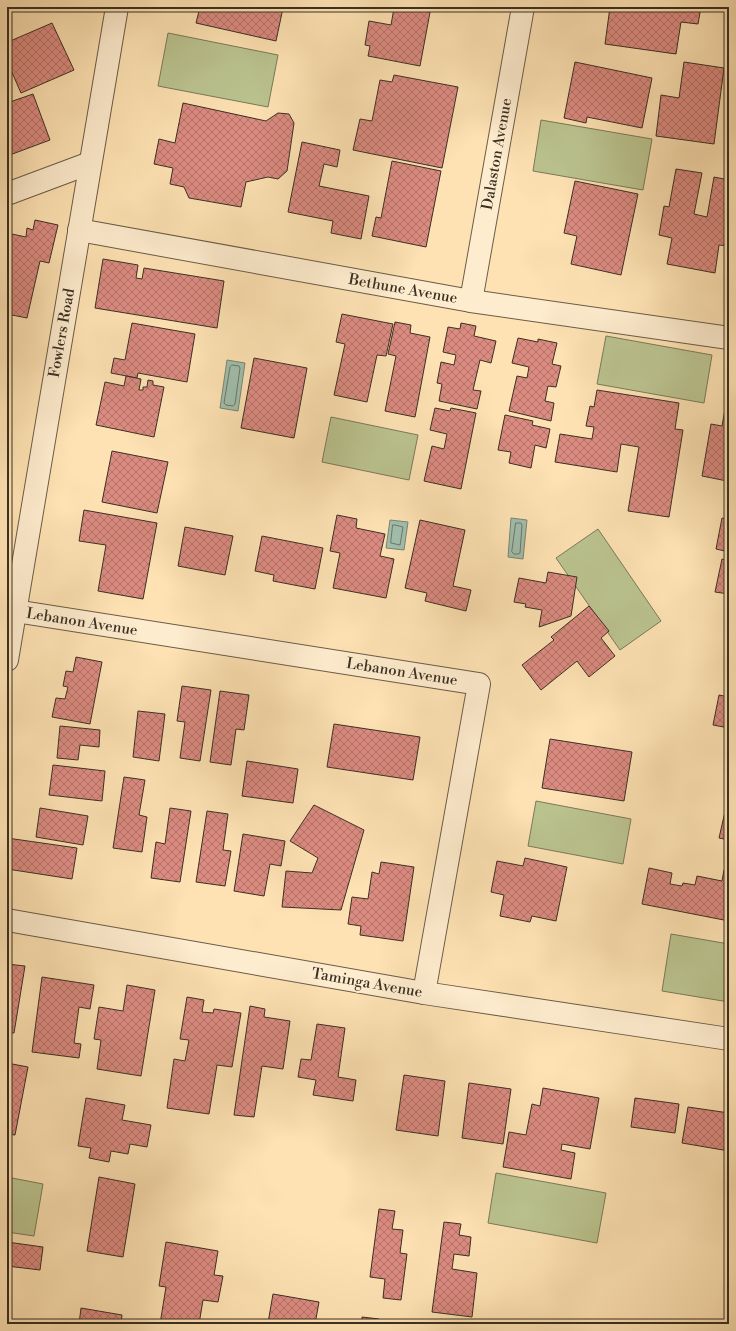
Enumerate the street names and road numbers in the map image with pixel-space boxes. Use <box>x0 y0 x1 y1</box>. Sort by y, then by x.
street label: Dalaston Avenue <box>478 97 516 211</box>
street label: Bethune Avenue <box>346 270 459 308</box>
street label: Fowlers Road <box>45 286 79 379</box>
street label: Lebanon Avenue <box>25 604 139 640</box>
street label: Lebanon Avenue <box>345 654 459 690</box>
street label: Taminga Avenue <box>310 964 424 1002</box>

